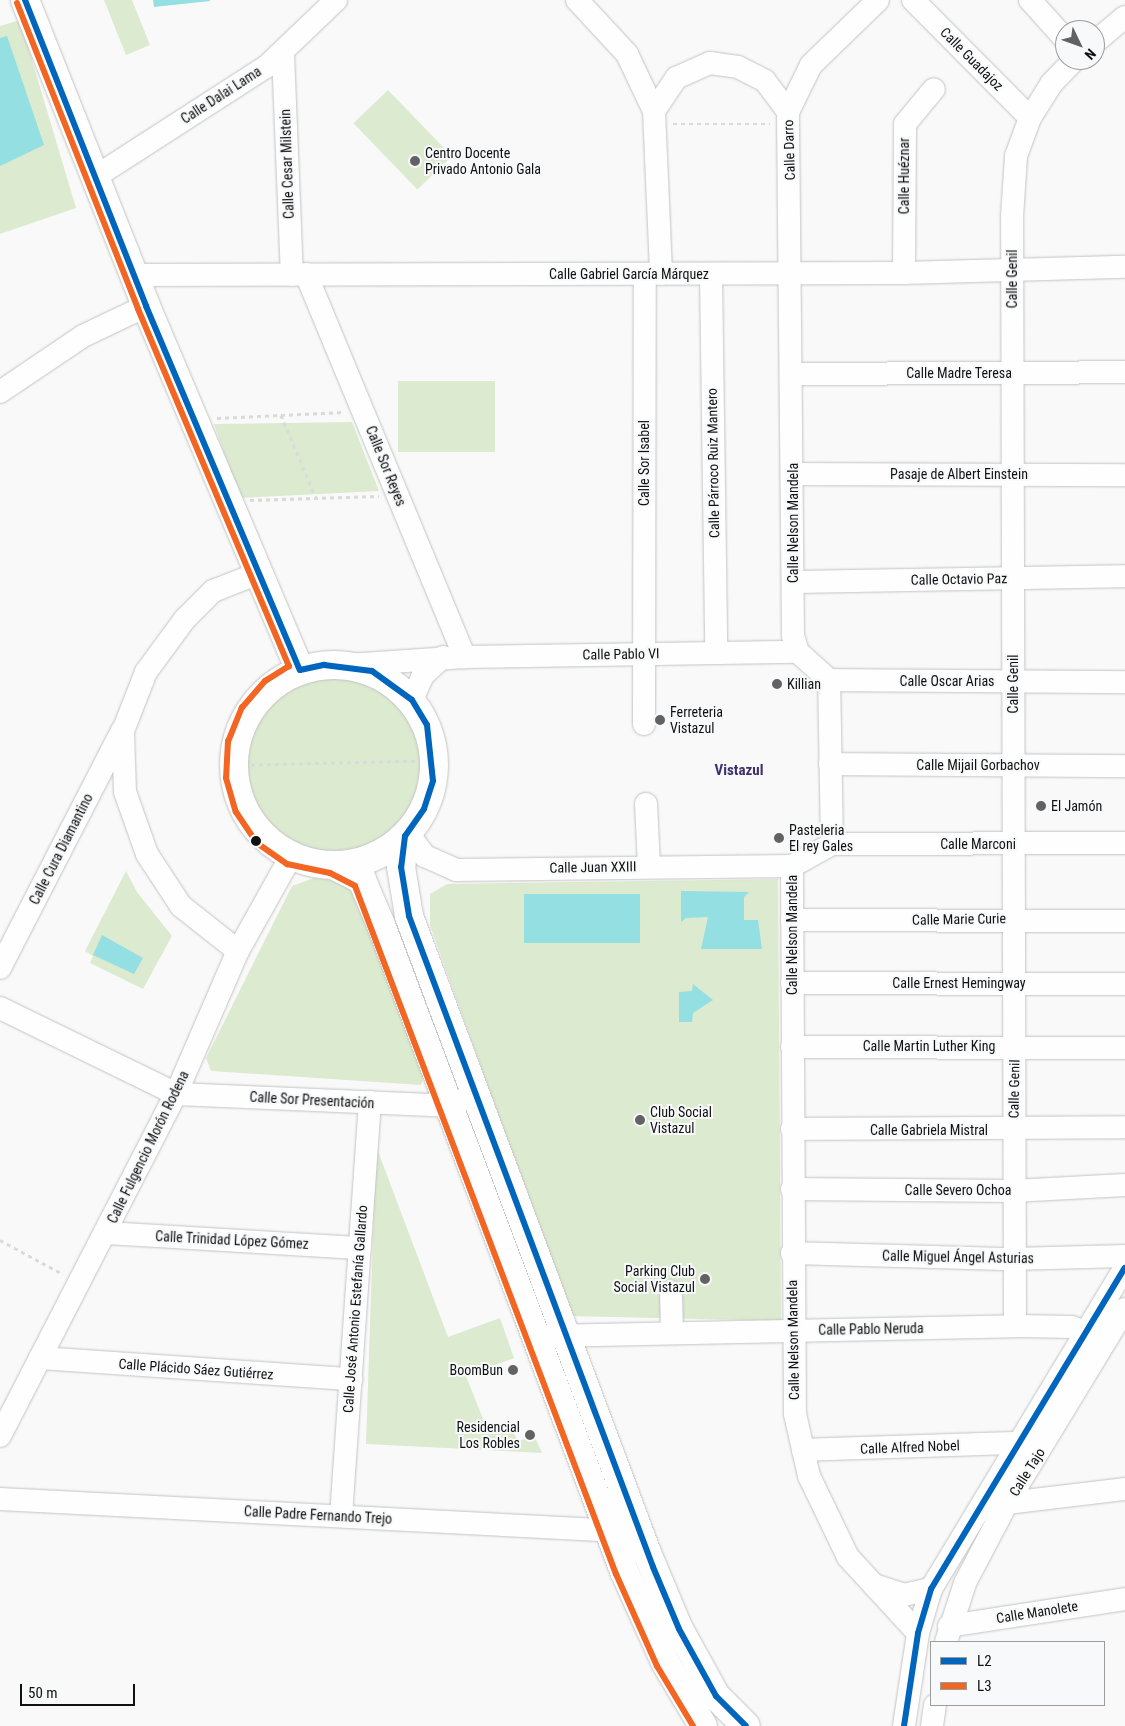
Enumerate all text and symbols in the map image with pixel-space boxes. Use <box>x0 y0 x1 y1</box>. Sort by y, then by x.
north arrow <box>1055 20 1105 70</box>
street label: Calle Guadajoz <box>937 24 1007 94</box>
text: N <box>1082 46 1099 63</box>
street label: Calle Dalai Lama <box>178 63 264 127</box>
street label: Calle Cesar Milstein <box>277 109 297 219</box>
street label: Calle Darro <box>780 119 798 181</box>
street label: Calle Huéznar <box>896 138 912 214</box>
place label: Centro Docente Privado Antonio Gala <box>425 145 541 178</box>
marker: Centro Docente Privado Antonio Gala <box>409 155 421 167</box>
street label: Calle Genil <box>1004 250 1020 308</box>
street label: Calle Gabriel García Márquez <box>549 266 709 282</box>
street label: Calle Madre Teresa <box>906 365 1012 381</box>
street label: Calle Párroco Ruiz Mantero <box>703 388 723 538</box>
street label: Calle Sor Isabel <box>636 420 652 506</box>
street label: Calle Sor Reyes <box>362 423 410 509</box>
street label: Calle Nelson Mandela <box>785 463 801 583</box>
street label: Pasaje de Albert Einstein <box>890 466 1028 482</box>
street label: Calle Octavio Paz <box>911 570 1007 588</box>
street label: Calle Pablo VI <box>582 645 660 663</box>
street label: Calle Genil <box>1005 655 1021 713</box>
street label: Calle Oscar Arias <box>900 673 994 689</box>
place label: Killian <box>787 676 821 692</box>
marker: Killian <box>771 678 783 690</box>
place label: Ferreteria Vistazul <box>670 704 723 736</box>
marker: Ferreteria Vistazul <box>654 714 666 726</box>
street label: Calle Mijail Gorbachov <box>916 757 1040 773</box>
district label: Vistazul <box>715 762 763 780</box>
street label: Calle Cura Diamantino <box>26 791 96 907</box>
place label: El Jamón <box>1051 798 1102 814</box>
marker: El Jamón <box>1035 800 1047 812</box>
place label: Pasteleria El rey Gales <box>789 822 853 854</box>
marker: Pasteleria El rey Gales <box>773 832 785 844</box>
unlabelled marker <box>251 836 261 846</box>
street label: Calle Marconi <box>940 836 1016 852</box>
street label: Calle Juan XXIII <box>549 858 637 876</box>
street label: Calle Nelson Mandela <box>784 875 800 995</box>
street label: Calle Marie Curie <box>912 910 1006 928</box>
street label: Calle Ernest Hemingway <box>892 975 1026 991</box>
street label: Calle Martin Luther King <box>863 1038 995 1054</box>
street label: Calle Genil <box>1005 1059 1023 1119</box>
street label: Calle Fulgencio Morón Rodena <box>104 1068 192 1226</box>
street label: Calle Sor Presentación <box>249 1088 375 1112</box>
place label: Club Social Vistazul <box>650 1104 712 1136</box>
marker: Club Social Vistazul <box>634 1114 646 1126</box>
street label: Calle Gabriela Mistral <box>870 1122 988 1138</box>
street label: Calle Severo Ochoa <box>905 1182 1011 1198</box>
street label: Calle José Antonio Estefanía Gallardo <box>339 1205 371 1413</box>
street label: Calle Trinidad López Gómez <box>155 1228 309 1252</box>
street label: Calle Miguel Ángel Asturias <box>882 1247 1034 1267</box>
place label: Parking Club Social Vistazul <box>613 1263 695 1295</box>
marker: Parking Club Social Vistazul <box>699 1273 711 1285</box>
street label: Calle Nelson Mandela <box>784 1280 802 1400</box>
street label: Calle Pablo Neruda <box>818 1320 924 1338</box>
street label: Calle Plácido Sáez Gutiérrez <box>118 1355 274 1383</box>
place label: BoomBun <box>450 1362 503 1378</box>
marker: BoomBun <box>507 1364 519 1376</box>
place label: Residencial Los Robles <box>457 1419 520 1451</box>
marker: Residencial Los Robles <box>524 1429 536 1441</box>
street label: Calle Alfred Nobel <box>860 1437 960 1457</box>
street label: Calle Tajo <box>1006 1445 1048 1499</box>
street label: Calle Padre Fernando Trejo <box>243 1503 393 1527</box>
street label: Calle Manolete <box>995 1597 1079 1627</box>
legend <box>930 1641 1105 1706</box>
text: L2 <box>977 1652 992 1670</box>
scale bar <box>22 1674 138 1706</box>
text: L3 <box>977 1677 992 1695</box>
text: 50 m <box>28 1684 58 1702</box>

